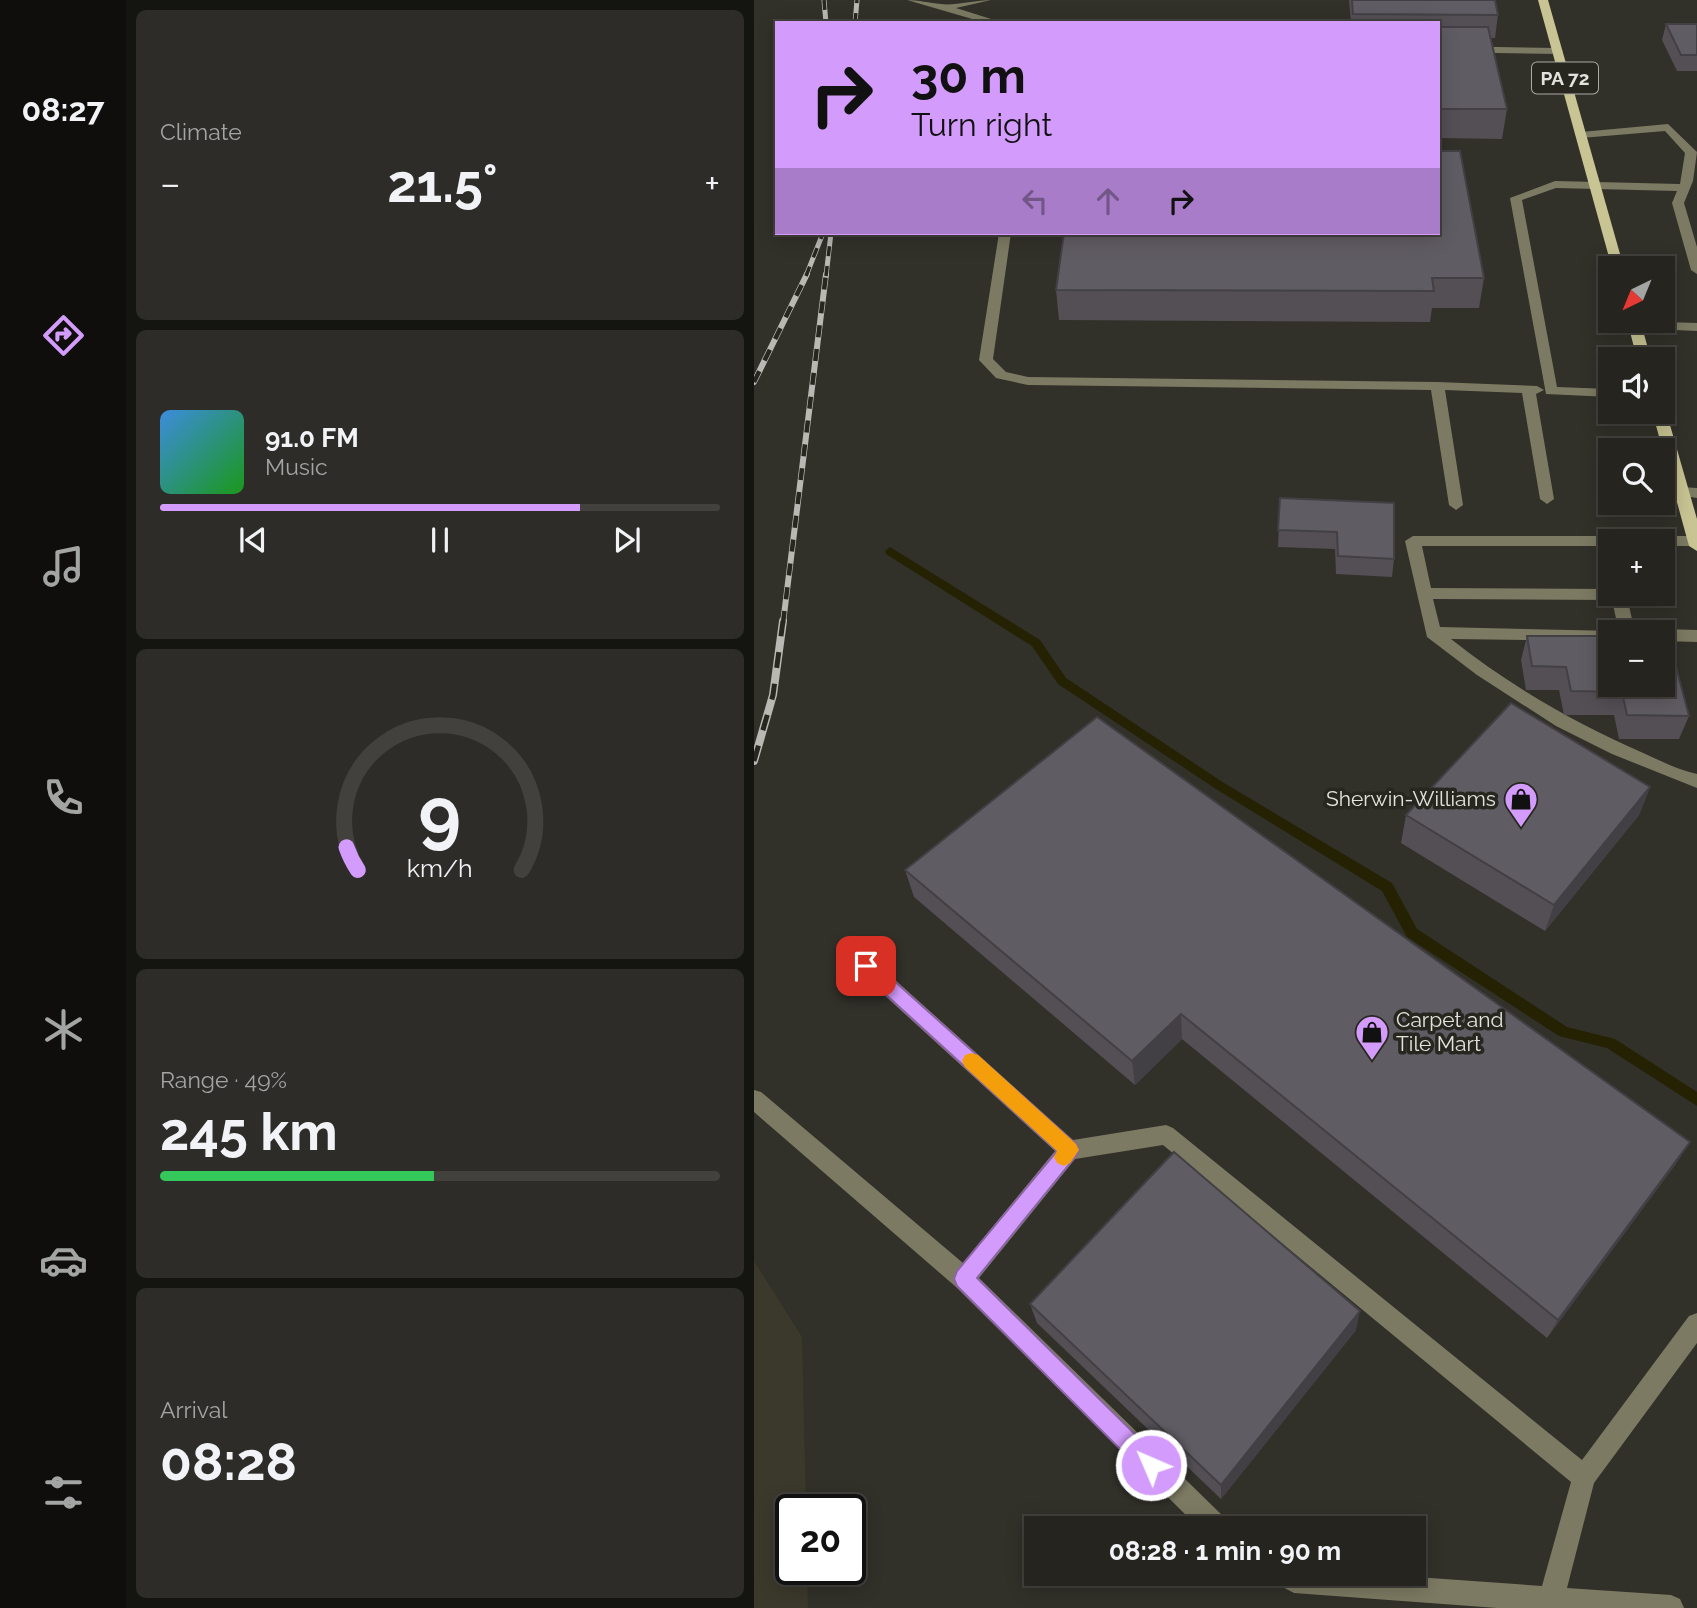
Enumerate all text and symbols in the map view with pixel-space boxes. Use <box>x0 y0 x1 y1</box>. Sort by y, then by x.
text: 30 m <box>911 47 1026 104</box>
icon: right <box>796 49 887 140</box>
road number: PA 72 <box>1532 62 1598 94</box>
text: 08:27 <box>22 91 104 128</box>
text: Turn right <box>911 106 1052 143</box>
text: Climate <box>160 118 242 145</box>
text: 21.5° <box>387 153 498 214</box>
text: − <box>160 161 180 206</box>
text: + <box>704 161 720 206</box>
icon: left <box>1016 182 1054 220</box>
icon: ahead <box>1089 182 1127 220</box>
icon: right <box>1162 182 1200 220</box>
north arrow <box>1598 256 1674 332</box>
map controls <box>1598 256 1675 697</box>
icon: directions <box>39 311 88 360</box>
button: sound <box>1598 347 1675 424</box>
text: 91.0 FM <box>265 423 359 453</box>
button: search <box>1598 438 1675 515</box>
text: Music <box>265 453 328 480</box>
icon: previous <box>234 521 272 559</box>
icon: pause <box>421 521 459 559</box>
icon: next <box>608 521 646 559</box>
button: + <box>1598 529 1675 606</box>
icon: music <box>39 542 88 591</box>
button: − <box>1598 620 1675 697</box>
text: 9 <box>419 772 461 857</box>
icon: phone <box>39 773 88 822</box>
shop icon: Sherwin-Williams <box>1502 780 1540 829</box>
place label: Sherwin-Williams <box>1326 786 1496 811</box>
text: km/h <box>407 853 473 883</box>
pin <box>836 936 896 996</box>
icon: arrive <box>847 947 885 985</box>
icon: climate <box>39 1005 88 1054</box>
place label: Carpet and Tile Mart <box>1396 1007 1504 1056</box>
shop icon: Carpet and Tile Mart <box>1353 1013 1391 1062</box>
text: Range · 49% <box>160 1066 287 1093</box>
text: 245 km <box>160 1101 338 1162</box>
icon: car <box>39 1236 88 1285</box>
text: Arrival <box>160 1396 227 1423</box>
position arrow <box>1114 1428 1188 1502</box>
text: 08:28 <box>160 1431 297 1492</box>
icon: filters <box>39 1468 88 1517</box>
speed limit sign: 20 <box>775 1494 866 1585</box>
text: 08:28 · 1 min · 90 m <box>1109 1536 1341 1566</box>

